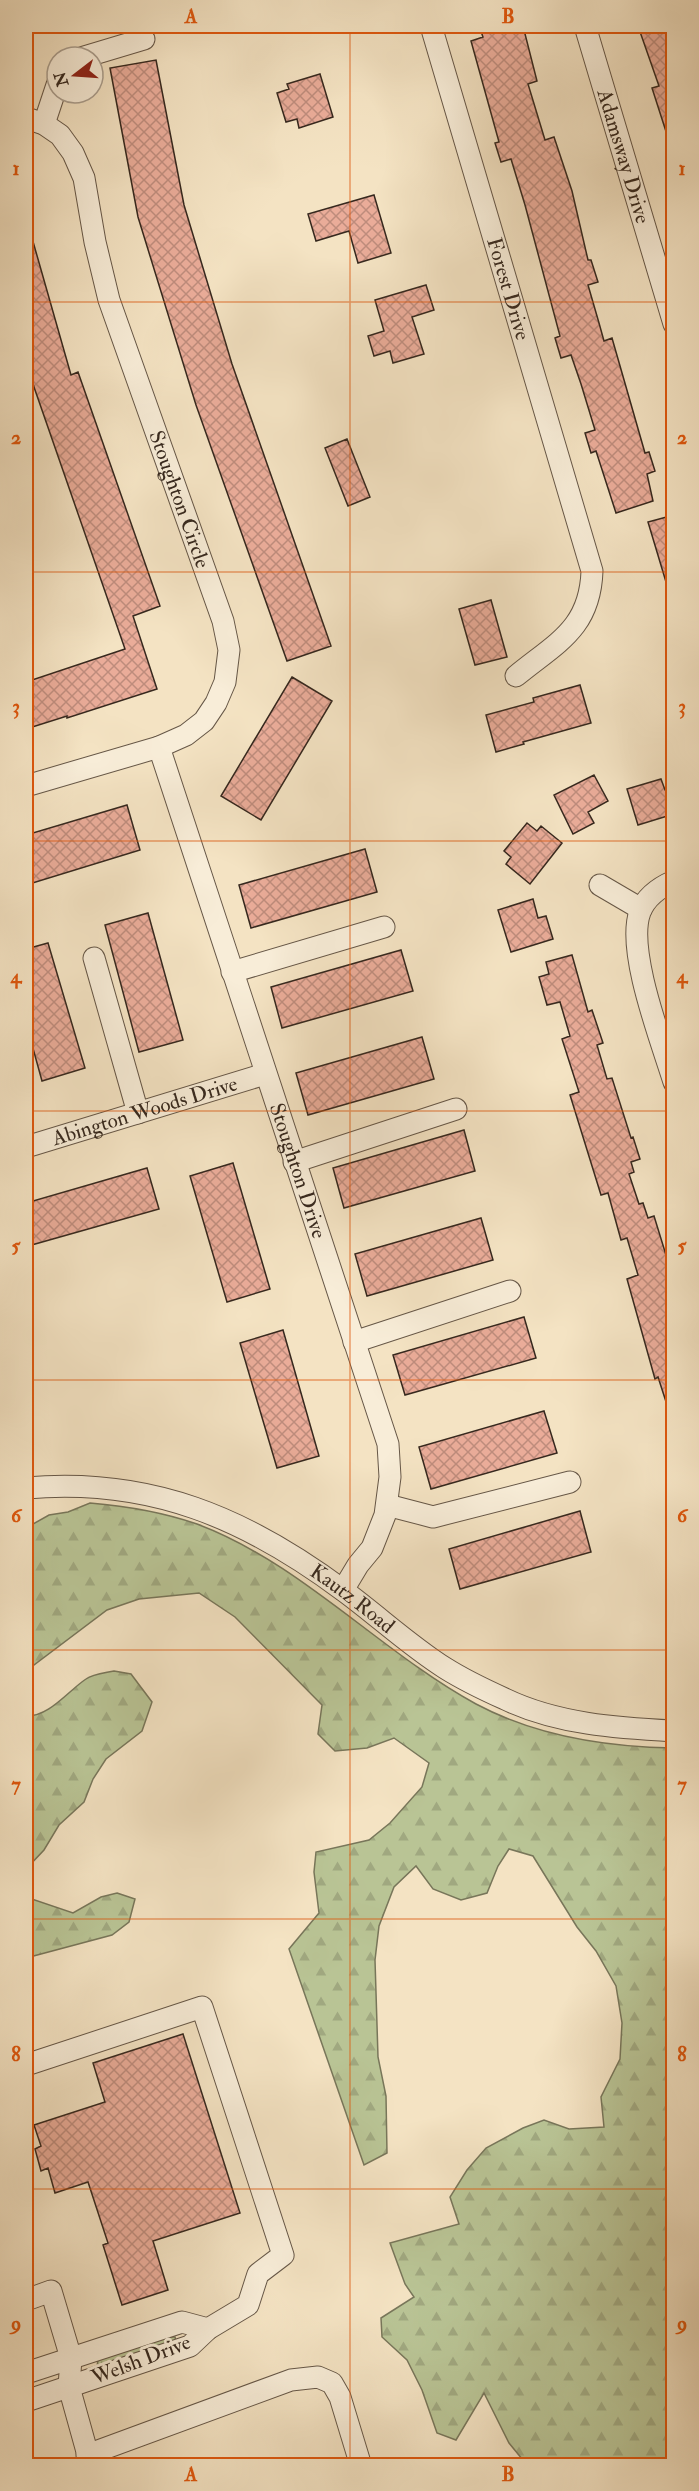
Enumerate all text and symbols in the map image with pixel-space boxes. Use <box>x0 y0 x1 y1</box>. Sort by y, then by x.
text: A <box>184 4 198 29</box>
text: B <box>501 4 515 29</box>
north arrow <box>45 45 105 105</box>
text: N <box>50 69 74 90</box>
street label: Adamsway Drive <box>591 85 657 227</box>
text: 1 <box>12 156 20 181</box>
text: 1 <box>678 156 686 181</box>
street label: Forest Drive <box>481 234 537 344</box>
text: 2 <box>11 425 21 450</box>
text: 2 <box>677 425 687 450</box>
street label: Stoughton Circle <box>143 427 217 572</box>
text: 3 <box>12 694 20 719</box>
text: 3 <box>678 694 686 719</box>
text: 4 <box>10 964 23 989</box>
text: 4 <box>676 964 689 989</box>
street label: Abington Woods Drive <box>48 1070 241 1152</box>
street label: Stoughton Drive <box>263 1100 333 1242</box>
text: 5 <box>12 1233 22 1258</box>
text: 5 <box>678 1233 688 1258</box>
text: 6 <box>11 1503 23 1528</box>
text: 6 <box>677 1503 689 1528</box>
street label: Kautz Road <box>305 1558 401 1640</box>
text: 7 <box>11 1772 21 1797</box>
text: 7 <box>677 1772 687 1797</box>
text: 8 <box>11 2042 21 2067</box>
text: 8 <box>677 2042 687 2067</box>
text: 9 <box>9 2311 21 2336</box>
text: 9 <box>675 2311 687 2336</box>
street label: Welsh Drive <box>87 2329 195 2392</box>
text: A <box>184 2462 198 2487</box>
text: B <box>501 2462 515 2487</box>

